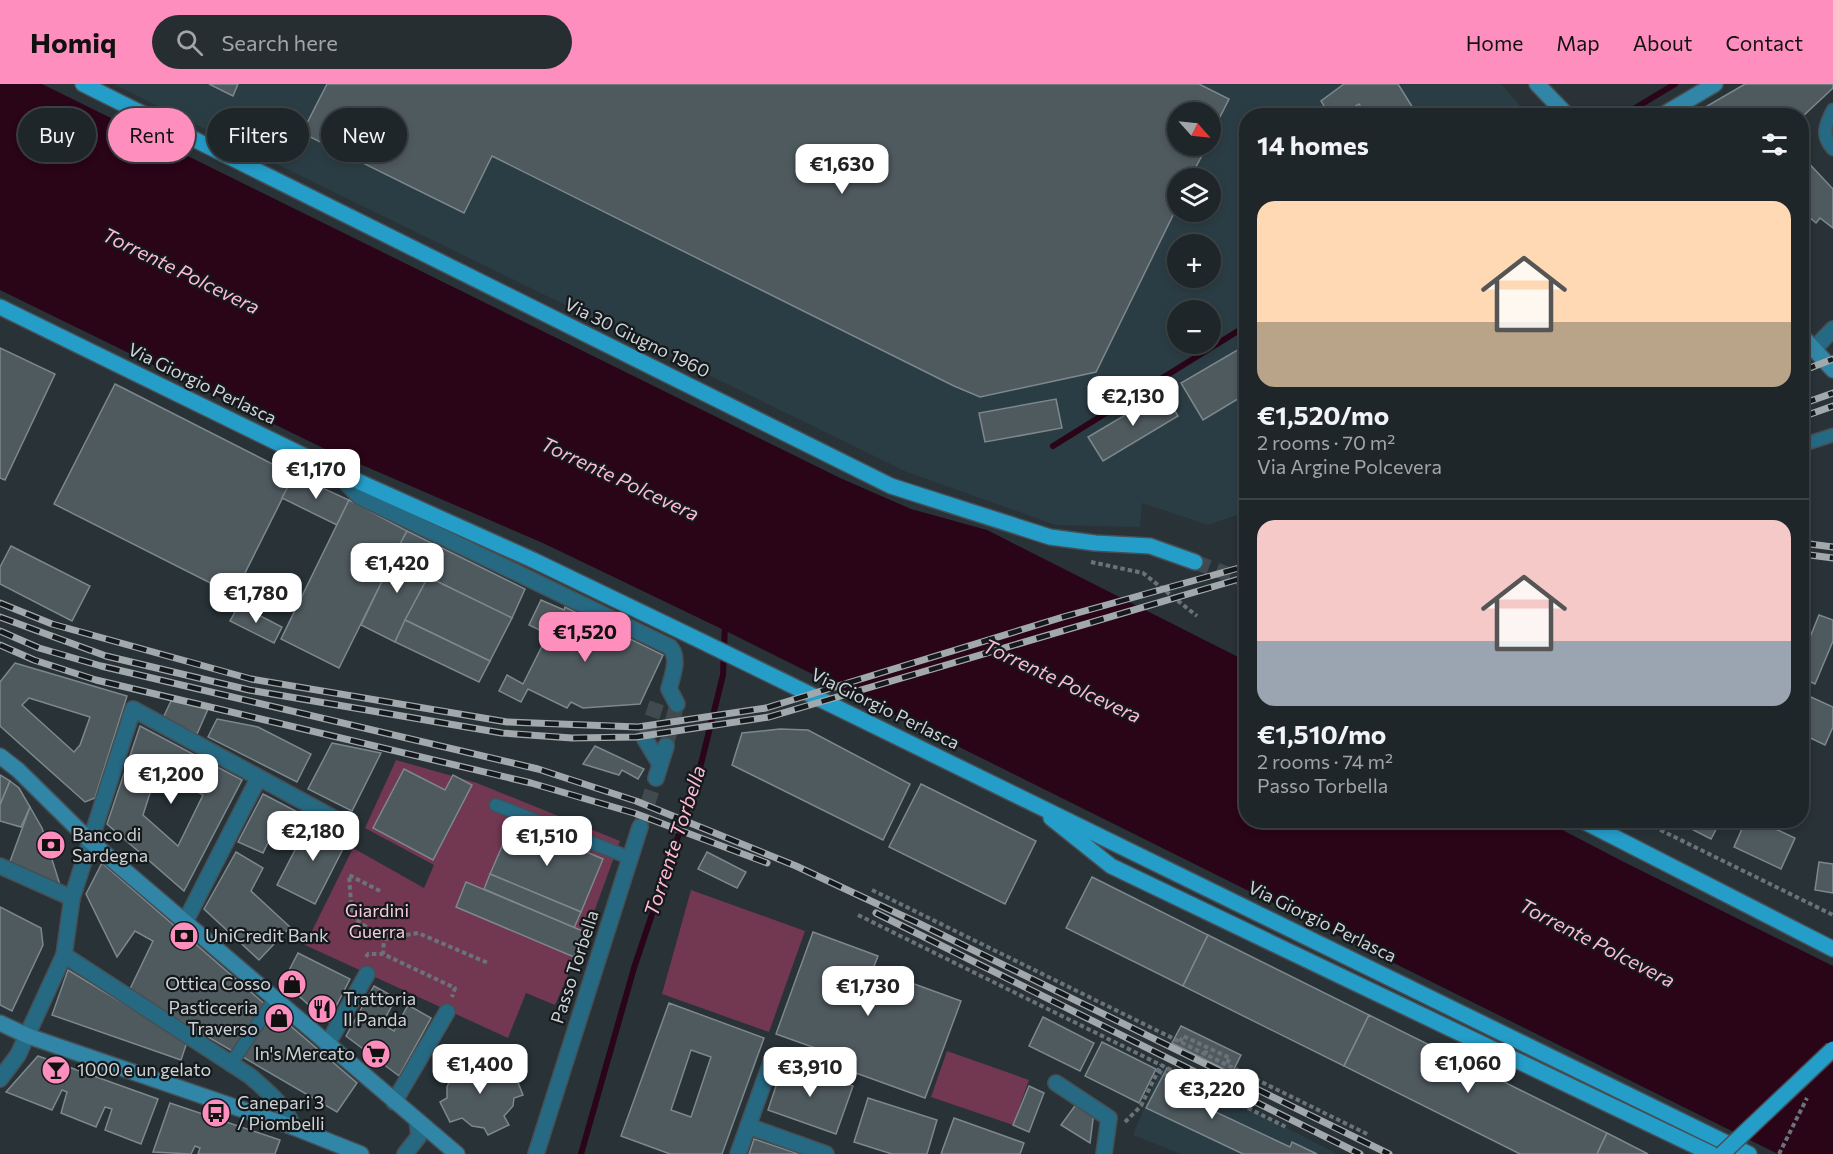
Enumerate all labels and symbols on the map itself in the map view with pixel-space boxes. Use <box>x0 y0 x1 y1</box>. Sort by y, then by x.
north arrow <box>1167 102 1221 156</box>
pin: €1,630 <box>793 144 891 195</box>
water label: Torrente Polcevera <box>99 222 264 318</box>
street label: Via 30 Giugno 1960 <box>561 292 714 382</box>
street label: Via Giorgio Perlasca <box>125 338 280 429</box>
pin: €2,130 <box>1084 376 1182 427</box>
water label: Torrente Polcevera <box>538 431 703 525</box>
pin: €1,170 <box>267 449 365 500</box>
pin: €1,420 <box>348 543 446 594</box>
pin: €1,780 <box>207 573 305 624</box>
pin: €1,520 <box>536 612 634 663</box>
water label: Torrente Polcevera <box>980 633 1145 727</box>
street label: Via Giorgio Perlasca <box>808 663 963 754</box>
pin: €1,200 <box>122 754 220 805</box>
water label: Torrente Torbella <box>638 762 710 919</box>
pin: €2,180 <box>264 811 362 862</box>
pin: €1,510 <box>498 816 596 867</box>
place label: Banco di Sardegna <box>72 823 148 866</box>
bank icon: Banco di Sardegna <box>35 829 67 861</box>
street label: Via Giorgio Perlasca <box>1245 876 1400 967</box>
water label: Torrente Polcevera <box>1516 892 1679 992</box>
park label: Giardini Guerra <box>345 899 409 942</box>
street label: Passo Torbella <box>545 907 603 1026</box>
bank icon: UniCredit Bank <box>168 920 200 952</box>
place label: UniCredit Bank <box>205 924 329 946</box>
pin: €1,730 <box>819 966 917 1017</box>
shop icon: Ottica Cosso <box>276 968 308 1000</box>
place label: Ottica Cosso <box>165 972 271 994</box>
place label: Trattoria Il Panda <box>343 987 416 1030</box>
restaurant icon: Trattoria Il Panda <box>306 993 338 1025</box>
place label: Pasticceria Traverso <box>169 996 258 1039</box>
shop icon: Pasticceria Traverso <box>263 1002 295 1034</box>
supermarket icon: In's Mercato <box>360 1038 392 1070</box>
place label: In's Mercato <box>255 1042 355 1064</box>
pin: €1,060 <box>1419 1043 1517 1094</box>
pin: €1,400 <box>431 1044 529 1095</box>
pin: €3,910 <box>761 1047 859 1098</box>
bar icon: 1000 e un gelato <box>40 1054 72 1086</box>
place label: 1000 e un gelato <box>77 1058 211 1080</box>
pin: €3,220 <box>1163 1069 1261 1120</box>
place label: Canepari 3 / Piombelli <box>237 1091 325 1134</box>
bus stop icon: Canepari 3 / Piombelli <box>200 1097 232 1129</box>

